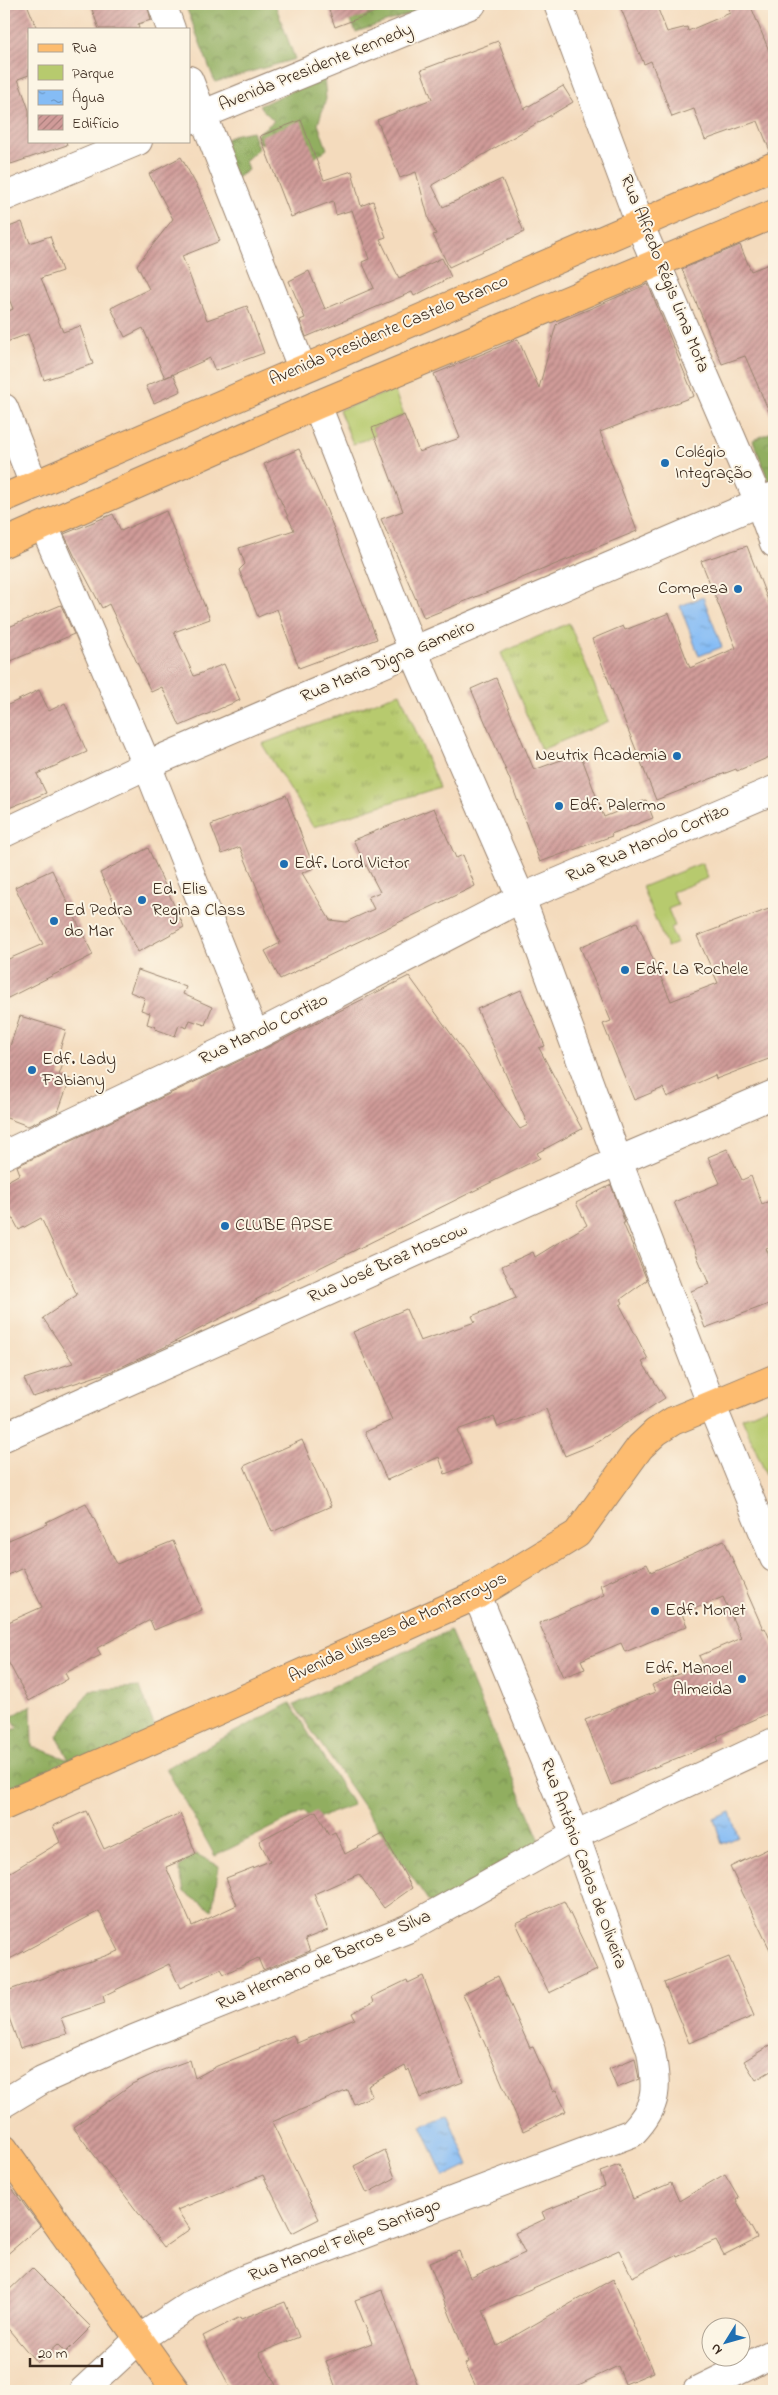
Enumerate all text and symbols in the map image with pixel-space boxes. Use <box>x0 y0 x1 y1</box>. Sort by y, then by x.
street label: Avenida Presidente Kennedy <box>215 17 417 119</box>
legend <box>28 28 190 142</box>
text: Rua <box>72 37 97 59</box>
text: Parque <box>72 63 114 85</box>
text: Água <box>72 87 105 110</box>
text: Edifício <box>72 113 119 135</box>
street label: Rua Alfredo Régis Lima Mota <box>611 171 716 377</box>
street label: Avenida Presidente Castelo Branco <box>265 269 513 393</box>
place label: Colégio Integração <box>675 440 752 488</box>
marker: Colégio Integração <box>659 457 671 469</box>
place label: Compesa <box>658 576 728 602</box>
marker: Compesa <box>732 583 744 595</box>
street label: Rua Maria Digna Gameiro <box>297 614 480 711</box>
place label: Neutrix Academia <box>535 743 667 769</box>
marker: Neutrix Academia <box>671 750 683 762</box>
place label: Edf. Palermo <box>569 793 666 819</box>
street label: Rua Rua Manolo Cortizo <box>562 798 734 890</box>
marker: Edf. Palermo <box>553 800 565 812</box>
place label: Edf. Lord Victor <box>294 851 410 877</box>
marker: Edf. Lord Victor <box>278 858 290 870</box>
place label: Ed. Elis Regina Class <box>152 877 245 925</box>
marker: Ed. Elis Regina Class <box>136 894 148 906</box>
place label: Ed Pedra do Mar <box>64 898 132 945</box>
marker: Ed Pedra do Mar <box>48 915 60 927</box>
place label: Edf. La Rochele <box>635 957 749 983</box>
marker: Edf. La Rochele <box>619 964 631 976</box>
street label: Rua Manolo Cortizo <box>195 987 333 1073</box>
place label: Edf. Lady Fabiany <box>41 1047 116 1094</box>
marker: Edf. Lady Fabiany <box>26 1064 38 1076</box>
place label: CLUBE APSE <box>235 1213 333 1239</box>
street label: Rua José Braz Moscow <box>304 1217 472 1311</box>
marker: CLUBE APSE <box>219 1220 231 1232</box>
street label: Avenida Ulisses de Montarroyos <box>285 1566 511 1690</box>
place label: Edf. Monet <box>665 1598 746 1624</box>
marker: Edf. Monet <box>649 1605 661 1617</box>
place label: Edf. Manoel Almeida <box>644 1656 732 1703</box>
marker: Edf. Manoel Almeida <box>736 1673 748 1685</box>
street label: Rua Antônio Carlos de Oliveira <box>533 1755 633 1973</box>
street label: Rua Hermano de Barros e Silva <box>213 1904 435 2018</box>
street label: Rua Manoel Felipe Santiago <box>245 2192 445 2291</box>
north arrow <box>700 2318 750 2368</box>
scale bar <box>30 2335 102 2367</box>
text: N <box>706 2339 728 2359</box>
text: 20 m <box>38 2343 68 2365</box>

